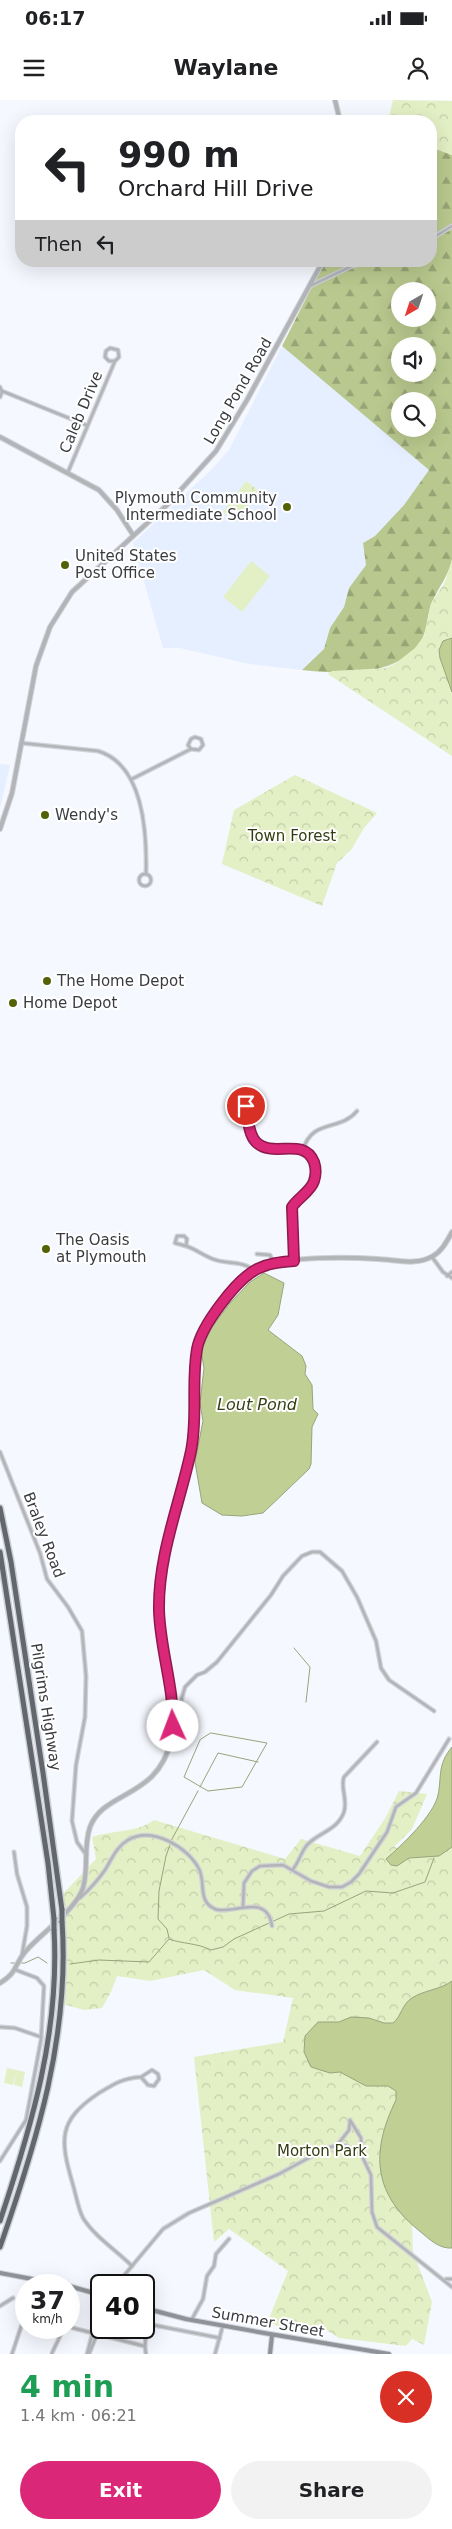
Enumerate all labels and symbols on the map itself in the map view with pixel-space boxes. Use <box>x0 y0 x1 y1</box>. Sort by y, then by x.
north arrow <box>391 282 436 328</box>
street label: Long Pond Road <box>200 334 276 448</box>
street label: Caleb Drive <box>56 368 106 456</box>
place label: Plymouth Community Intermediate School <box>115 489 277 524</box>
marker: Plymouth Community Intermediate School <box>281 501 293 513</box>
place label: United States Post Office <box>75 547 177 582</box>
marker: United States Post Office <box>59 559 71 571</box>
place label: Wendy's <box>55 806 118 824</box>
marker: Wendy's <box>39 809 51 821</box>
park label: Town Forest <box>247 827 336 845</box>
place label: The Home Depot <box>56 972 184 990</box>
marker: The Home Depot <box>41 975 53 987</box>
place label: Home Depot <box>23 994 118 1012</box>
marker: Home Depot <box>7 997 19 1009</box>
pin <box>225 1085 267 1127</box>
place label: The Oasis at Plymouth <box>55 1231 147 1266</box>
marker: The Oasis at Plymouth <box>40 1243 52 1255</box>
water label: Lout Pond <box>217 1395 298 1414</box>
street label: Braley Road <box>19 1490 69 1580</box>
street label: Pilgrims Highway <box>27 1642 65 1772</box>
position arrow <box>146 1699 198 1751</box>
park label: Morton Park <box>277 2142 367 2160</box>
speed limit sign: 40 <box>90 2274 155 2339</box>
street label: Summer Street <box>210 2303 326 2341</box>

